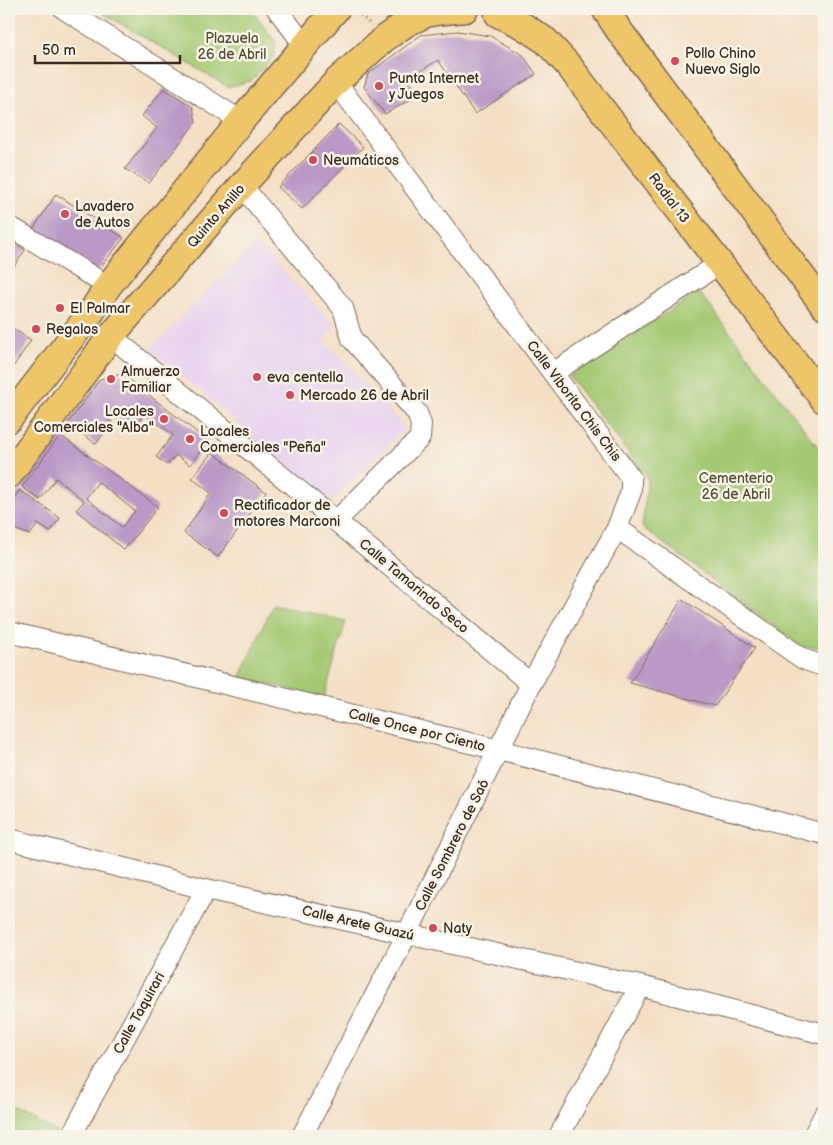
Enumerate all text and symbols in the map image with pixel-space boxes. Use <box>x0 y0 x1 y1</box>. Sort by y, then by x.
park label: Plazuela 26 de Abril <box>198 30 266 63</box>
scale bar <box>35 32 180 64</box>
text: 50 m <box>42 41 76 60</box>
place label: Pollo Chino Nuevo Siglo <box>685 45 760 78</box>
marker: Pollo Chino Nuevo Siglo <box>669 55 681 67</box>
place label: Punto Internet y Juegos <box>388 70 480 103</box>
marker: Punto Internet y Juegos <box>373 80 385 92</box>
place label: Neumáticos <box>323 152 399 169</box>
marker: Neumáticos <box>307 154 319 166</box>
street label: Radial 13 <box>645 170 693 226</box>
street label: Quinto Anillo <box>184 180 248 251</box>
place label: Lavadero de Autos <box>75 198 134 231</box>
marker: Lavadero de Autos <box>59 208 71 220</box>
place label: El Palmar <box>70 300 131 317</box>
marker: El Palmar <box>54 302 66 314</box>
place label: Regalos <box>46 321 98 338</box>
marker: Regalos <box>30 323 42 335</box>
street label: Calle Viborita Chis Chis <box>523 337 625 465</box>
place label: Almuerzo Familiar <box>121 363 180 396</box>
place label: eva centella <box>267 369 343 386</box>
marker: eva centella <box>251 371 263 383</box>
marker: Almuerzo Familiar <box>105 373 117 385</box>
place label: Mercado 26 de Abril <box>300 387 429 404</box>
marker: Mercado 26 de Abril <box>284 389 296 401</box>
place label: Locales Comerciales "Alba" <box>34 403 154 436</box>
marker: Locales Comerciales "Alba" <box>158 413 170 425</box>
place label: Locales Comerciales "Peña" <box>200 423 326 456</box>
marker: Locales Comerciales "Peña" <box>184 433 196 445</box>
park label: Cementerio 26 de Abril <box>699 470 773 503</box>
place label: Rectificador de motores Marconi <box>234 497 340 530</box>
marker: Rectificador de motores Marconi <box>218 507 230 519</box>
street label: Calle Tamarindo Seco <box>356 535 472 637</box>
street label: Calle Once por Ciento <box>347 705 487 755</box>
street label: Calle Sombrero de Saó <box>411 776 493 914</box>
street label: Calle Arete Guazú <box>300 902 416 944</box>
place label: Naty <box>443 920 473 937</box>
marker: Naty <box>427 922 439 934</box>
street label: Calle Taquirari <box>110 969 168 1057</box>

